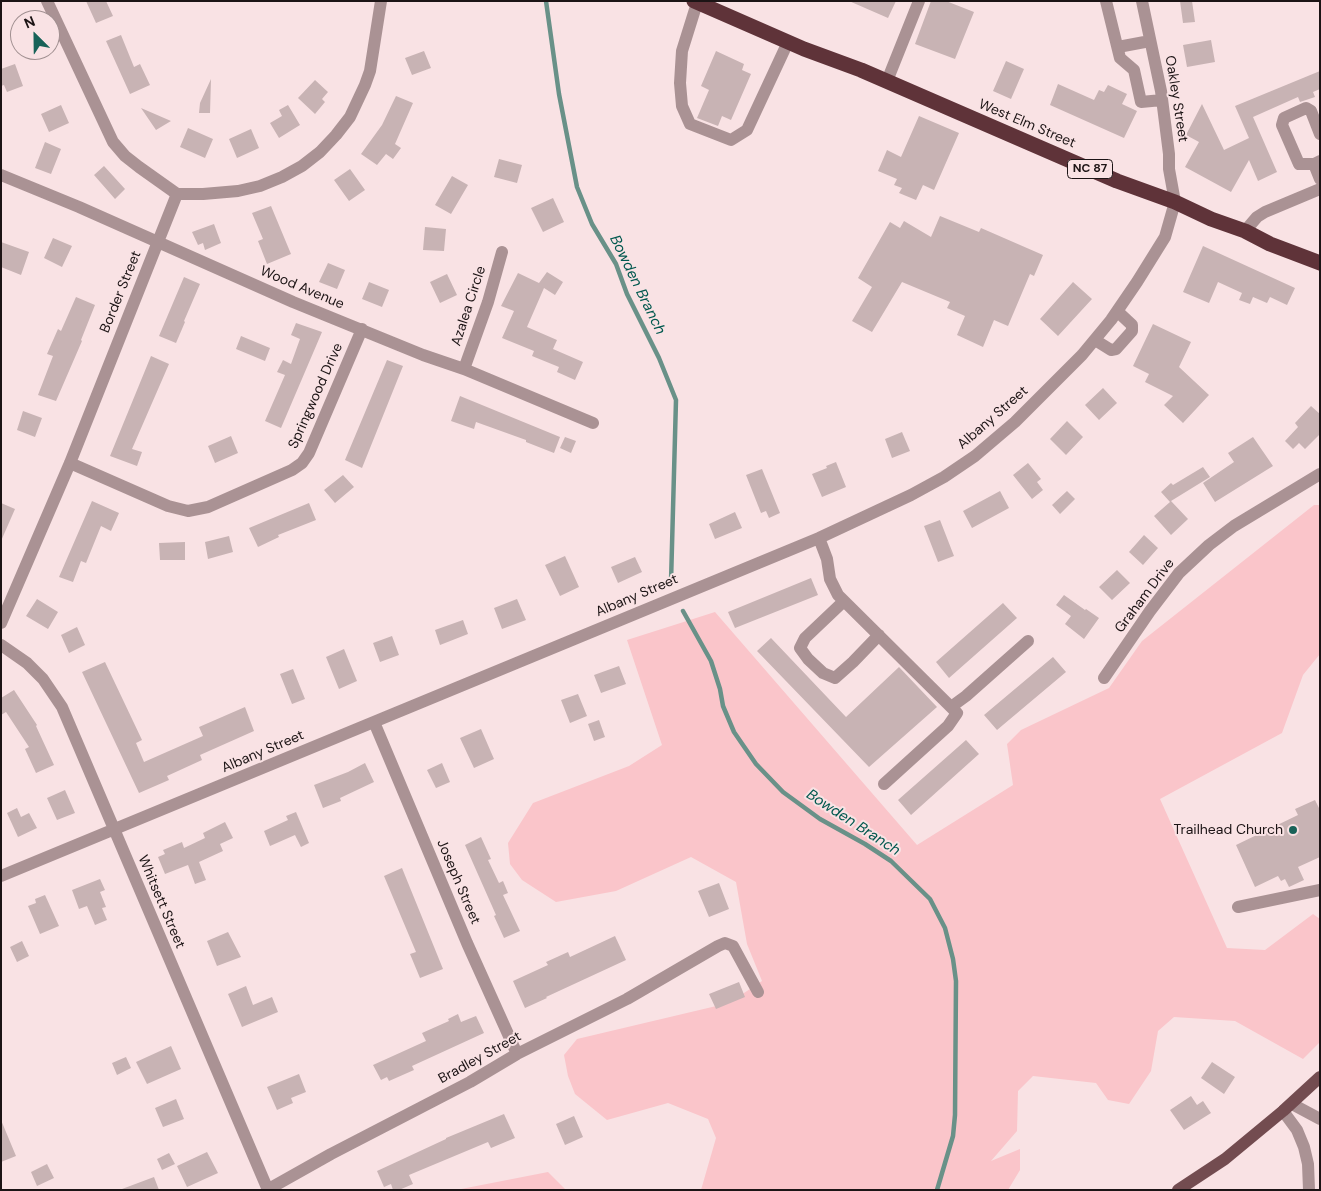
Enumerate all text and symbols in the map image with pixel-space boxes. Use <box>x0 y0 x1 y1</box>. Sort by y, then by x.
north arrow <box>10 10 60 60</box>
text: N <box>21 12 38 32</box>
street label: Oakley Street <box>1161 54 1191 144</box>
street label: West Elm Street <box>976 96 1078 152</box>
road number: NC 87 <box>1068 160 1112 178</box>
water label: Bowden Branch <box>605 232 669 338</box>
street label: Border Street <box>97 249 145 335</box>
street label: Wood Avenue <box>258 263 346 313</box>
street label: Azalea Circle <box>448 264 490 348</box>
street label: Springwood Drive <box>285 341 347 451</box>
street label: Albany Street <box>954 383 1032 453</box>
street label: Graham Drive <box>1112 556 1178 636</box>
street label: Albany Street <box>593 571 681 621</box>
street label: Albany Street <box>219 727 307 777</box>
water label: Bowden Branch <box>803 786 903 860</box>
place label: Trailhead Church <box>1173 822 1283 838</box>
marker: Trailhead Church <box>1287 824 1299 836</box>
street label: Joseph Street <box>433 837 483 927</box>
street label: Whitsett Street <box>134 853 188 951</box>
street label: Bradley Street <box>436 1028 524 1088</box>

